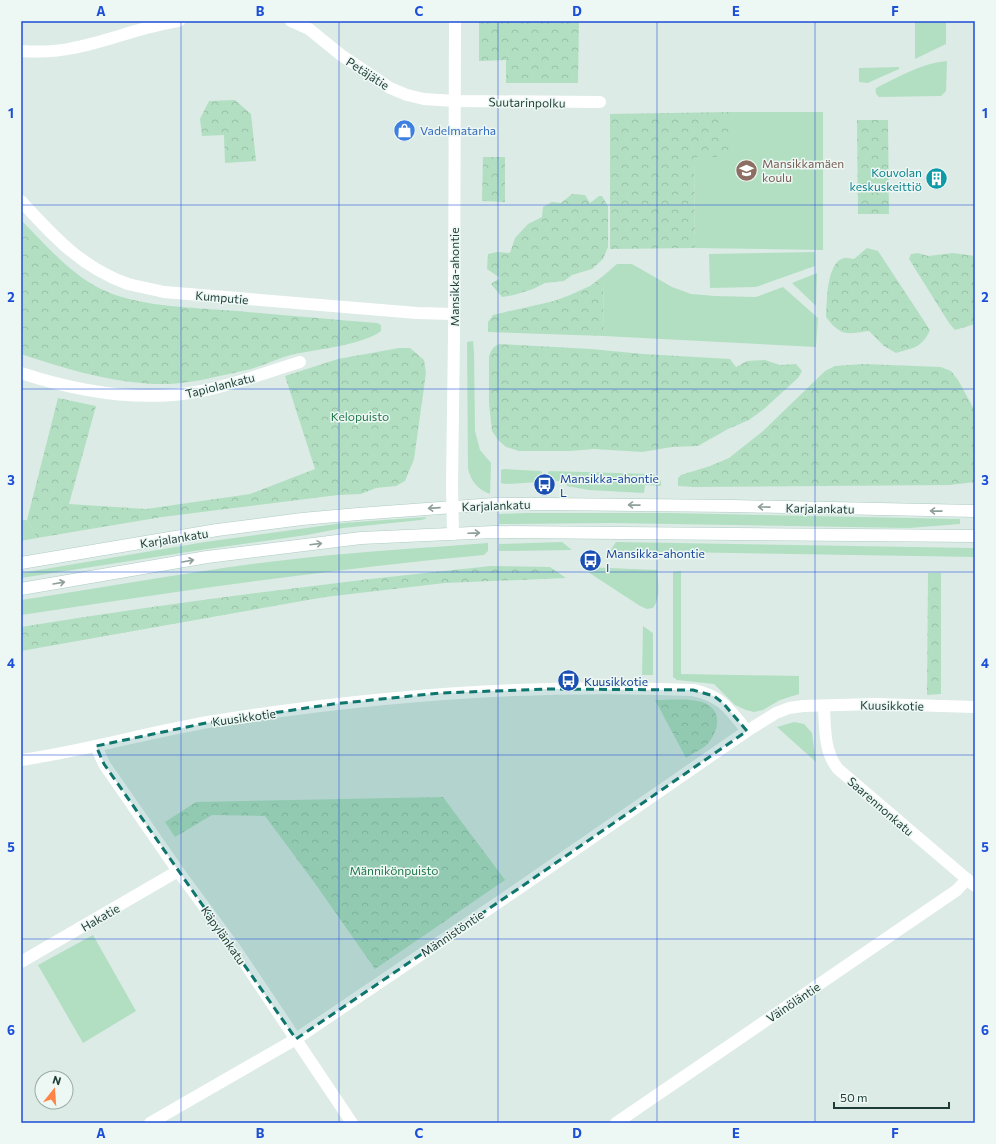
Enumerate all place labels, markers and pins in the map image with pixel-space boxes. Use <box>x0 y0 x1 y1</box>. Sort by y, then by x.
shop icon: Vadelmatarha <box>392 117 418 143</box>
place label: Vadelmatarha <box>420 123 496 137</box>
place label: Mansikkamäen koulu <box>762 156 844 184</box>
school or university icon: Mansikkamäen koulu <box>734 157 760 183</box>
place label: Kouvolan keskuskeittiö <box>850 165 922 193</box>
building icon: Kouvolan keskuskeittiö <box>924 166 950 192</box>
place label: Mansikka-ahontie L <box>560 471 659 499</box>
bus stop icon: Mansikka-ahontie L <box>532 472 558 498</box>
place label: Mansikka-ahontie I <box>606 546 705 574</box>
bus stop icon: Mansikka-ahontie I <box>577 547 603 573</box>
bus stop icon: Kuusikkotie <box>556 668 582 694</box>
place label: Kuusikkotie <box>584 674 648 688</box>

